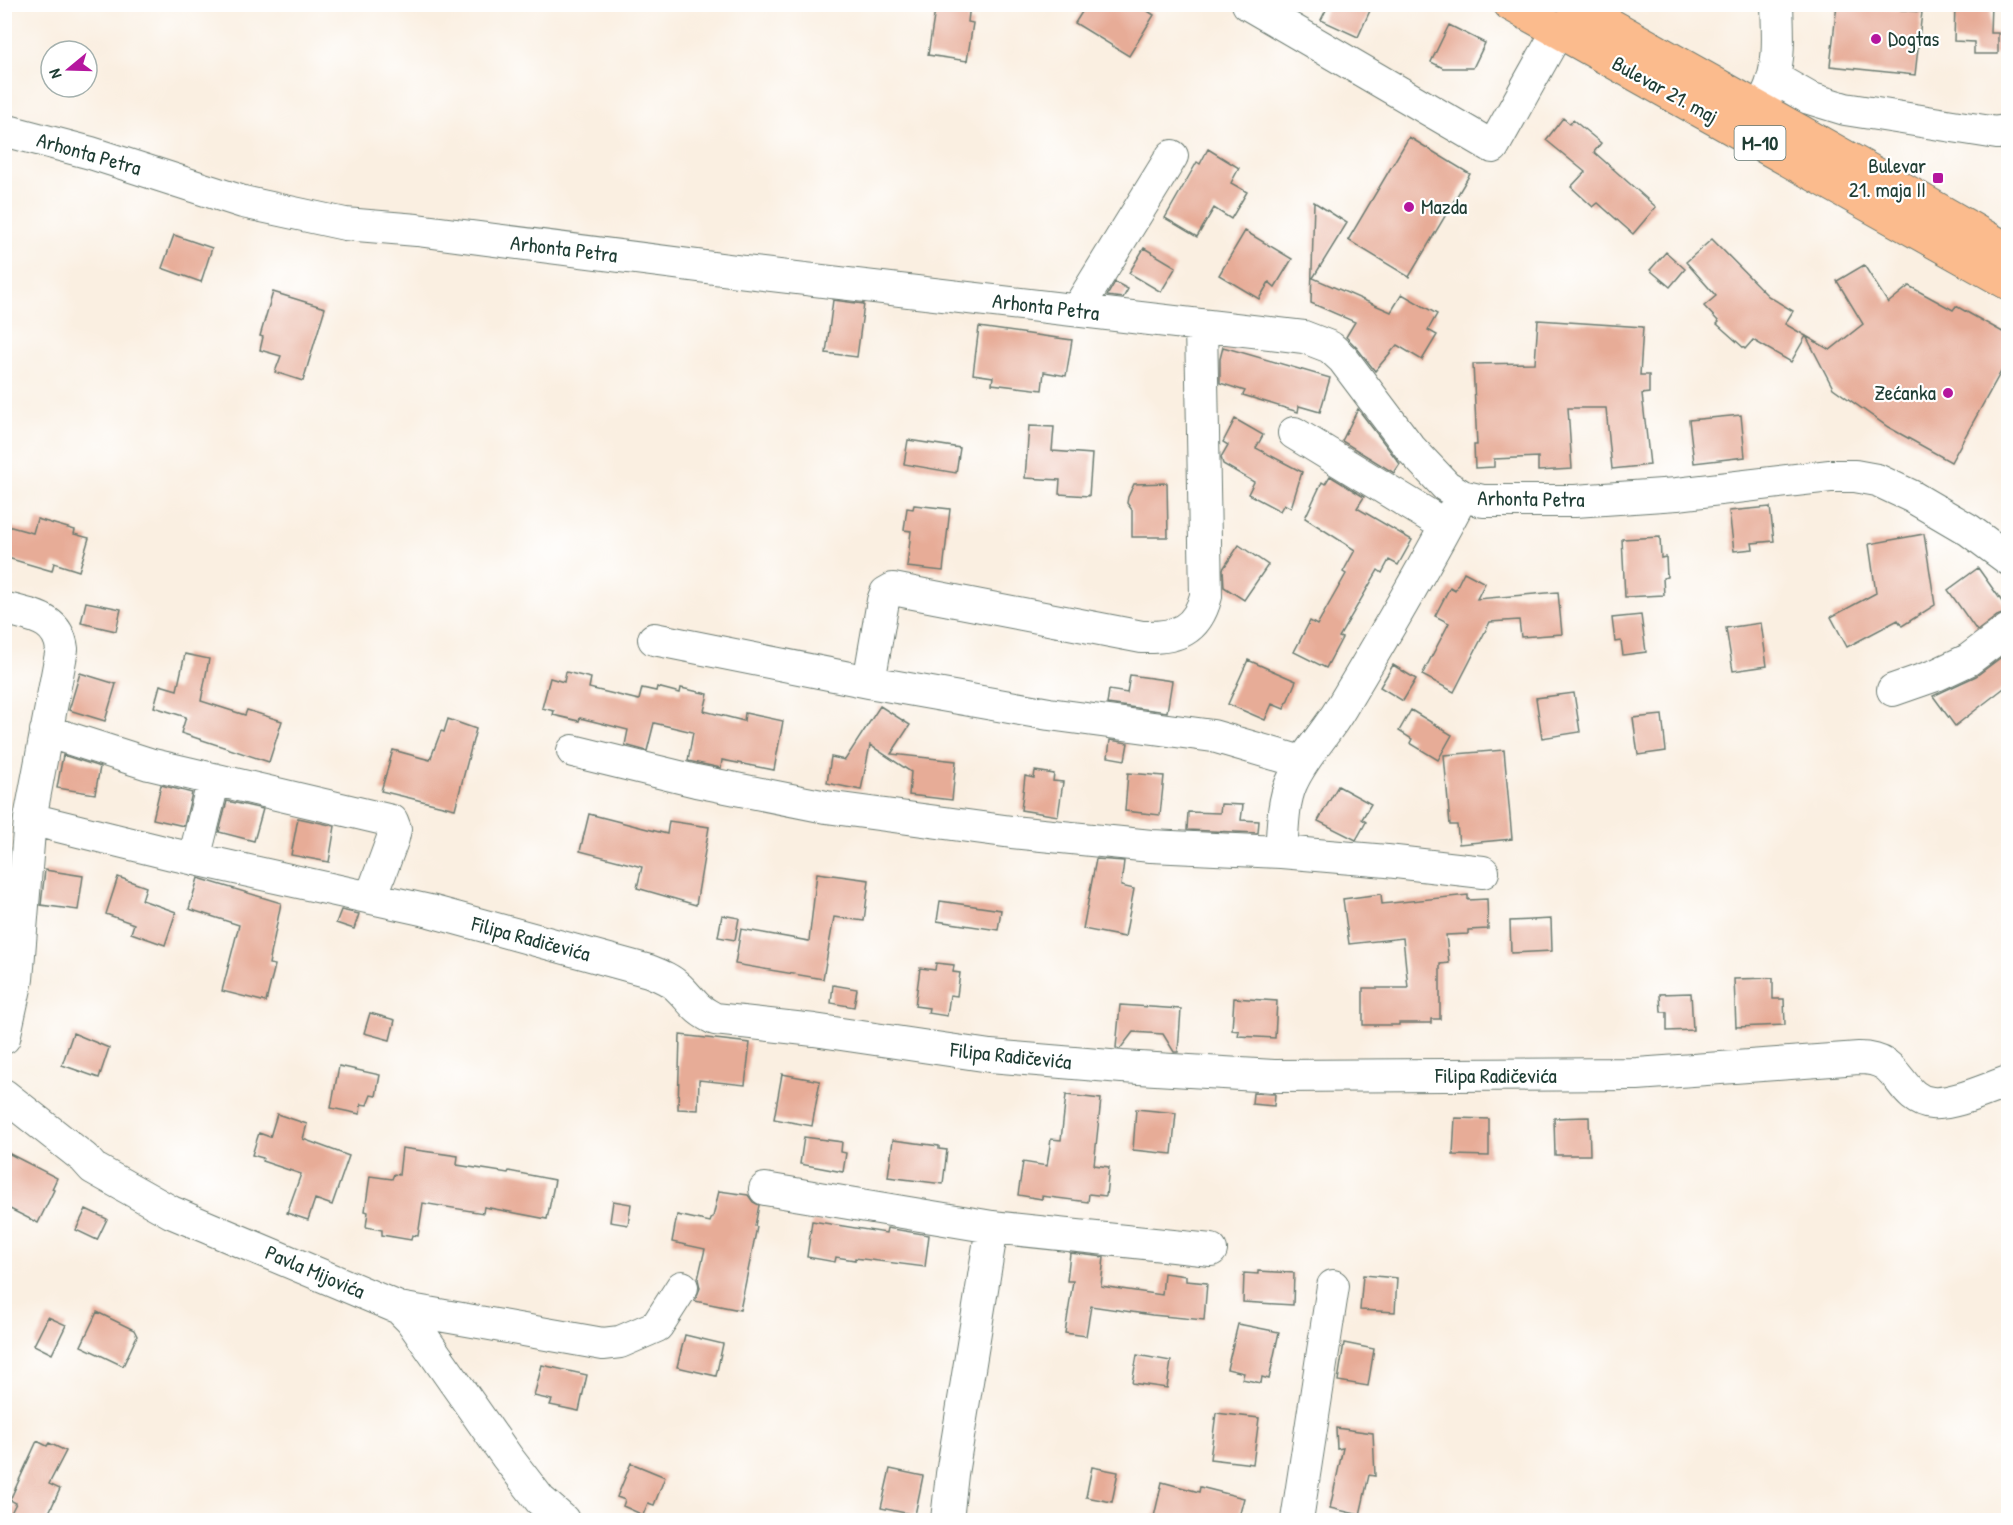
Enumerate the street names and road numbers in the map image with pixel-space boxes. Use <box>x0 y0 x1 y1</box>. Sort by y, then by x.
street label: Bulevar 21. maj <box>1607 49 1723 131</box>
street label: Arhonta Petra <box>34 125 145 182</box>
road number: M-10 <box>1734 126 1786 160</box>
street label: Arhonta Petra <box>509 228 619 269</box>
street label: Arhonta Petra <box>991 286 1101 327</box>
street label: Arhonta Petra <box>1477 483 1585 514</box>
street label: Filipa Radičevića <box>468 909 594 968</box>
street label: Filipa Radičevića <box>948 1035 1073 1076</box>
street label: Filipa Radičevića <box>1434 1061 1557 1090</box>
street label: Pavla Mijovića <box>261 1238 369 1305</box>

